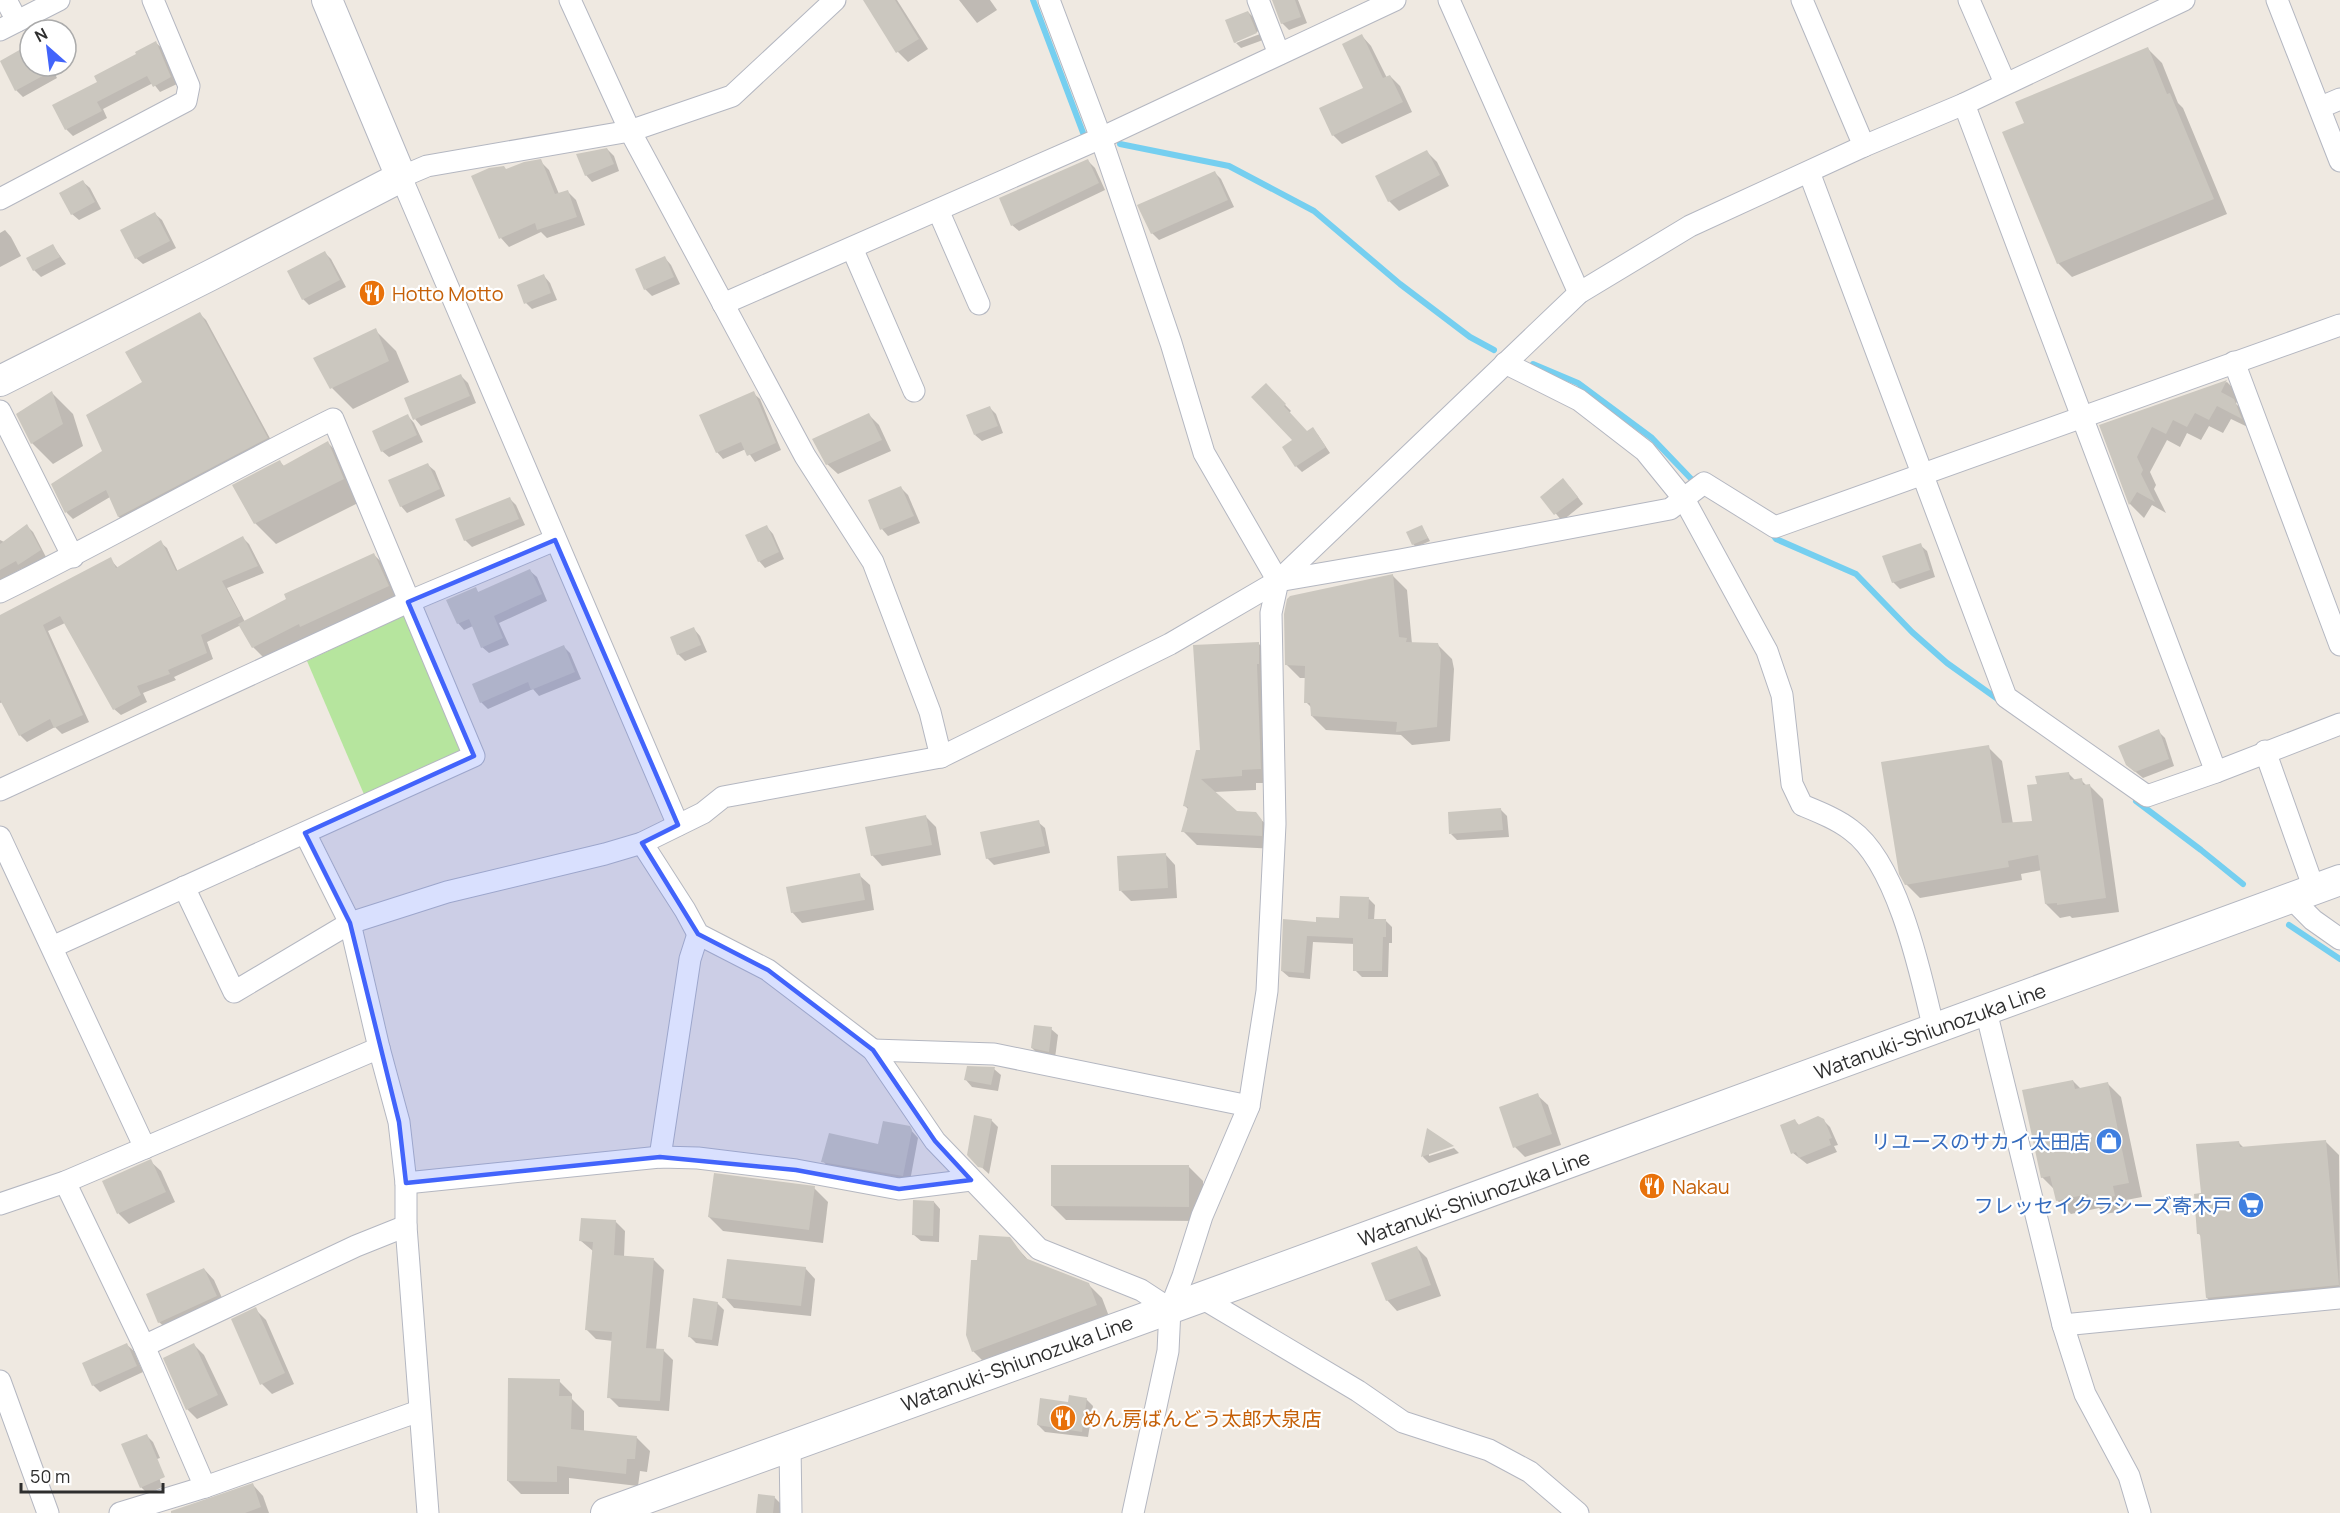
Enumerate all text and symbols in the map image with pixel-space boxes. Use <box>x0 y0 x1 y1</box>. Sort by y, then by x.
north arrow <box>18 18 78 78</box>
text: N <box>31 22 51 47</box>
restaurant icon: Hotto Motto <box>357 278 387 308</box>
place label: Hotto Motto <box>392 280 504 307</box>
street label: Watanuki-Shiunozuka Line <box>1810 976 2050 1086</box>
shop icon: リユースのサカイ太田店 <box>2094 1126 2124 1156</box>
place label: リユースのサカイ太田店 <box>1871 1128 2090 1155</box>
street label: Watanuki-Shiunozuka Line <box>1354 1143 1594 1253</box>
restaurant icon: Nakau <box>1637 1171 1667 1201</box>
place label: Nakau <box>1672 1173 1730 1200</box>
supermarket icon: フレッセイクラシーズ寄木戸 <box>2236 1190 2266 1220</box>
place label: フレッセイクラシーズ寄木戸 <box>1974 1192 2232 1219</box>
street label: Watanuki-Shiunozuka Line <box>897 1308 1137 1418</box>
restaurant icon: めん房ばんどう太郎大泉店 <box>1048 1403 1078 1433</box>
place label: めん房ばんどう太郎大泉店 <box>1082 1405 1321 1432</box>
scale bar <box>21 1456 164 1494</box>
text: 50 m <box>30 1464 70 1488</box>

